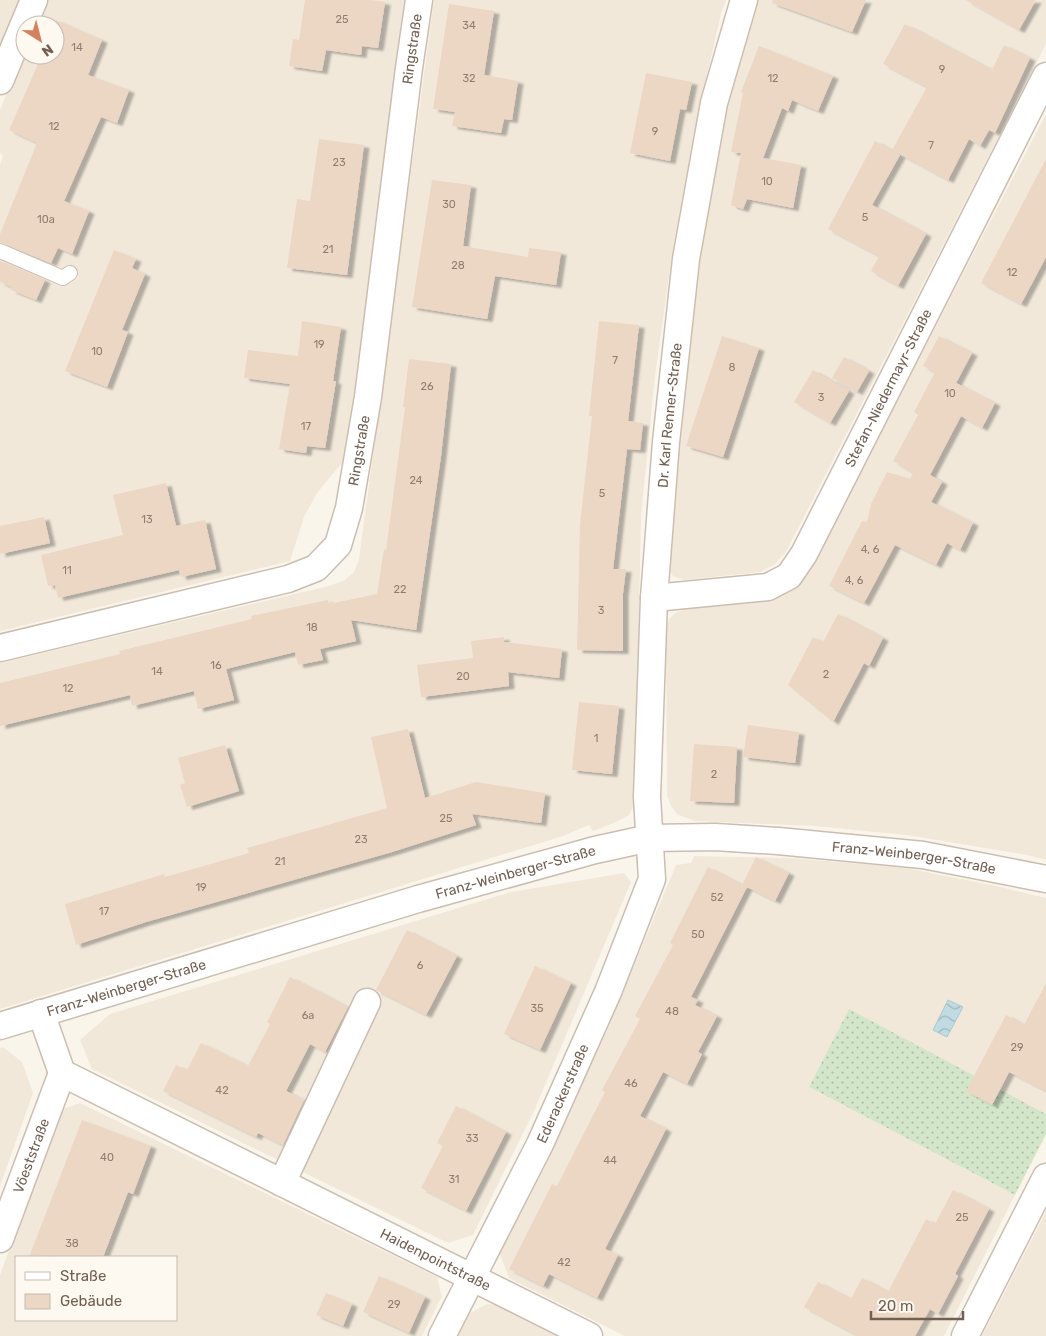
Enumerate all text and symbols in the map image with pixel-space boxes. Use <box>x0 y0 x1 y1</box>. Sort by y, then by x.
street label: Ringstraße <box>399 12 425 85</box>
house number: 25 <box>336 13 349 26</box>
north arrow <box>15 15 65 65</box>
house number: 34 <box>462 19 476 32</box>
text: N <box>38 40 56 60</box>
house number: 14 <box>71 41 83 54</box>
house number: 9 <box>939 63 945 76</box>
house number: 32 <box>462 72 476 85</box>
house number: 12 <box>767 72 779 85</box>
house number: 12 <box>48 120 60 133</box>
house number: 9 <box>652 125 658 138</box>
house number: 7 <box>928 139 934 152</box>
house number: 23 <box>332 156 346 169</box>
house number: 10 <box>761 175 773 188</box>
house number: 30 <box>442 198 456 211</box>
house number: 5 <box>862 211 869 224</box>
house number: 10a <box>37 213 55 226</box>
house number: 21 <box>322 243 334 256</box>
house number: 28 <box>451 259 465 272</box>
house number: 12 <box>1006 266 1018 279</box>
street label: Stefan-Niedermayr-Straße <box>841 306 935 470</box>
house number: 19 <box>313 338 325 351</box>
street label: Dr. Karl Renner-Straße <box>654 342 685 488</box>
house number: 10 <box>91 345 103 358</box>
house number: 7 <box>612 354 618 367</box>
house number: 8 <box>729 361 736 374</box>
house number: 26 <box>420 380 434 393</box>
house number: 10 <box>944 387 956 400</box>
house number: 3 <box>818 391 825 404</box>
street label: Ringstraße <box>344 414 373 487</box>
house number: 17 <box>301 420 312 433</box>
house number: 24 <box>409 474 423 487</box>
house number: 5 <box>599 487 606 500</box>
house number: 13 <box>141 513 153 526</box>
house number: 4, 6 <box>861 543 880 556</box>
house number: 11 <box>62 564 72 577</box>
house number: 4, 6 <box>845 574 864 587</box>
house number: 22 <box>394 583 406 596</box>
house number: 3 <box>598 604 605 617</box>
house number: 18 <box>306 621 318 634</box>
house number: 16 <box>210 659 222 672</box>
house number: 14 <box>151 665 163 678</box>
house number: 2 <box>823 668 829 681</box>
house number: 20 <box>456 670 470 683</box>
house number: 12 <box>62 682 74 695</box>
house number: 1 <box>594 732 598 745</box>
house number: 2 <box>711 768 717 781</box>
house number: 25 <box>440 812 453 825</box>
house number: 23 <box>354 833 368 846</box>
street label: Franz-Weinberger-Straße <box>831 838 998 878</box>
street label: Franz-Weinberger-Straße <box>433 842 598 902</box>
house number: 21 <box>274 855 286 868</box>
house number: 19 <box>195 881 207 894</box>
house number: 52 <box>711 891 724 904</box>
house number: 17 <box>99 905 110 918</box>
house number: 50 <box>691 928 705 941</box>
street label: Franz-Weinberger-Straße <box>45 955 208 1020</box>
house number: 6 <box>417 959 424 972</box>
house number: 35 <box>530 1002 544 1015</box>
house number: 48 <box>665 1005 679 1018</box>
house number: 6a <box>302 1009 314 1022</box>
street label: Ederackerstraße <box>533 1041 592 1146</box>
house number: 29 <box>1011 1041 1023 1054</box>
house number: 46 <box>624 1077 638 1090</box>
house number: 42 <box>215 1084 229 1097</box>
street label: Vöeststraße <box>9 1116 53 1195</box>
house number: 33 <box>465 1132 479 1145</box>
house number: 40 <box>100 1151 114 1164</box>
house number: 44 <box>603 1154 617 1167</box>
house number: 31 <box>448 1173 460 1186</box>
house number: 25 <box>956 1211 969 1224</box>
street label: Haidenpointstraße <box>378 1225 494 1294</box>
house number: 38 <box>65 1237 79 1250</box>
legend <box>15 1256 178 1321</box>
house number: 42 <box>557 1256 571 1269</box>
text: Straße <box>60 1267 106 1285</box>
scale bar <box>871 1288 964 1320</box>
text: Gebäude <box>60 1292 122 1310</box>
text: 20 m <box>878 1297 913 1315</box>
house number: 29 <box>388 1298 400 1311</box>

